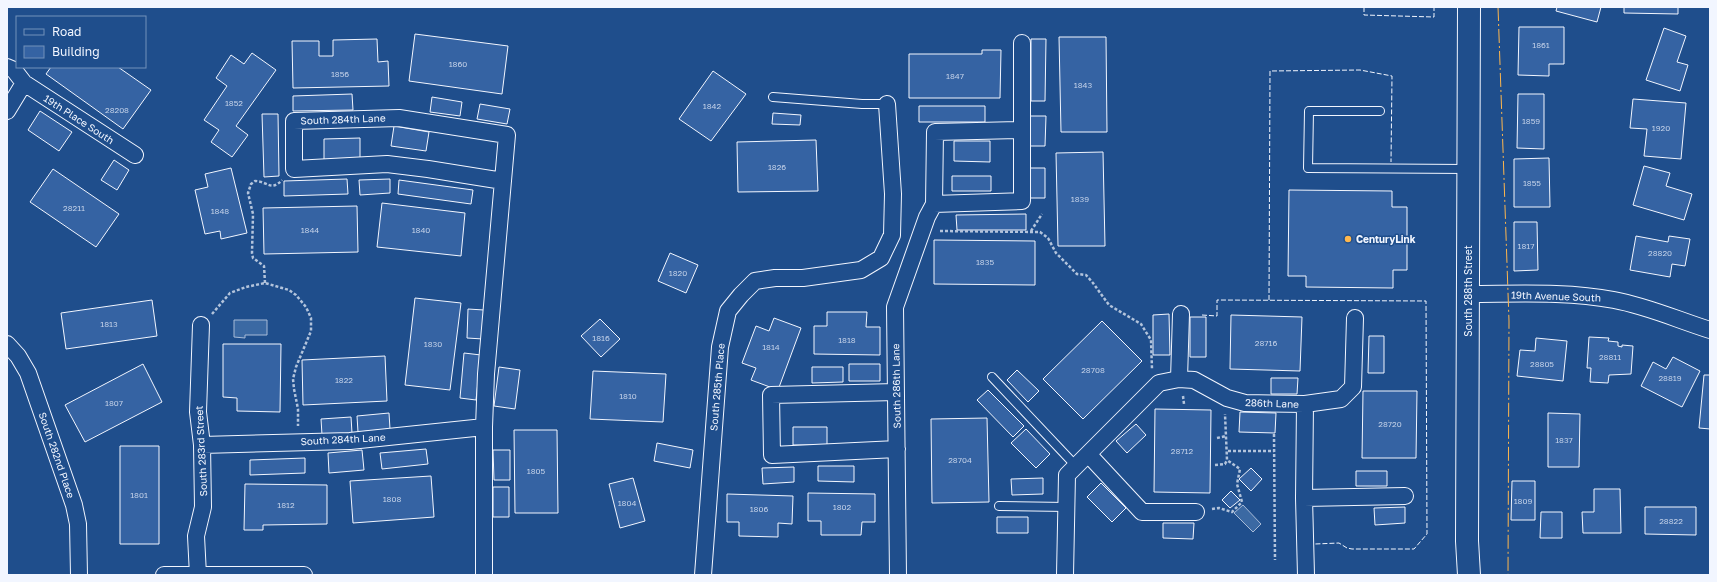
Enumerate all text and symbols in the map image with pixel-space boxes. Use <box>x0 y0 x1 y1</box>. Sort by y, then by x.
legend <box>16 16 146 68</box>
text: Road <box>52 24 81 39</box>
house number: 1861 <box>1532 40 1550 50</box>
text: Building <box>52 44 100 59</box>
house number: 1860 <box>449 59 467 69</box>
house number: 1856 <box>331 69 349 79</box>
house number: 1847 <box>946 71 964 81</box>
house number: 1843 <box>1074 80 1092 90</box>
street label: 19th Place South <box>42 92 116 146</box>
house number: 1852 <box>225 98 243 108</box>
house number: 1842 <box>703 101 721 111</box>
house number: 28208 <box>105 105 129 115</box>
street label: South 284th Lane <box>300 112 386 126</box>
house number: 1859 <box>1522 116 1540 126</box>
house number: 1920 <box>1652 123 1670 133</box>
house number: 1826 <box>768 162 786 172</box>
house number: 1855 <box>1523 178 1541 188</box>
house number: 1839 <box>1071 194 1089 204</box>
house number: 28211 <box>63 203 85 213</box>
house number: 1848 <box>211 206 229 216</box>
house number: 1844 <box>301 225 319 235</box>
house number: 1840 <box>412 225 430 235</box>
place label: CenturyLink <box>1356 233 1416 245</box>
marker: CenturyLink <box>1343 234 1353 244</box>
house number: 1817 <box>1518 241 1534 251</box>
street label: South 288th Street <box>1462 245 1474 337</box>
house number: 28820 <box>1648 248 1672 258</box>
house number: 1835 <box>976 257 994 267</box>
house number: 1820 <box>669 268 687 278</box>
street label: 19th Avenue South <box>1511 288 1601 304</box>
house number: 1813 <box>100 319 118 329</box>
house number: 1816 <box>592 333 610 343</box>
house number: 1818 <box>838 335 856 345</box>
house number: 28716 <box>1255 338 1277 348</box>
house number: 1830 <box>424 339 442 349</box>
street label: South 285th Place <box>707 342 727 431</box>
house number: 1814 <box>762 342 780 352</box>
street label: South 286th Lane <box>889 343 903 429</box>
house number: 28811 <box>1599 352 1621 362</box>
house number: 28805 <box>1530 359 1554 369</box>
house number: 28708 <box>1081 365 1105 375</box>
house number: 28819 <box>1658 373 1682 383</box>
house number: 1822 <box>335 375 353 385</box>
house number: 1810 <box>619 391 637 401</box>
street label: 286th Lane <box>1245 396 1299 410</box>
house number: 1807 <box>105 398 123 408</box>
street label: South 283rd Street <box>193 405 209 497</box>
street label: South 282nd Place <box>37 410 77 500</box>
house number: 28720 <box>1378 419 1402 429</box>
street label: South 284th Lane <box>300 431 386 447</box>
house number: 1837 <box>1555 435 1573 445</box>
house number: 28712 <box>1171 446 1193 456</box>
house number: 28704 <box>948 455 972 465</box>
house number: 1805 <box>527 466 546 476</box>
house number: 1801 <box>130 490 148 500</box>
house number: 1808 <box>383 494 401 504</box>
house number: 1809 <box>1514 496 1532 506</box>
house number: 1804 <box>618 498 636 508</box>
house number: 1812 <box>277 500 295 510</box>
house number: 1802 <box>833 502 852 512</box>
house number: 1806 <box>750 504 768 514</box>
house number: 28822 <box>1659 516 1683 526</box>

